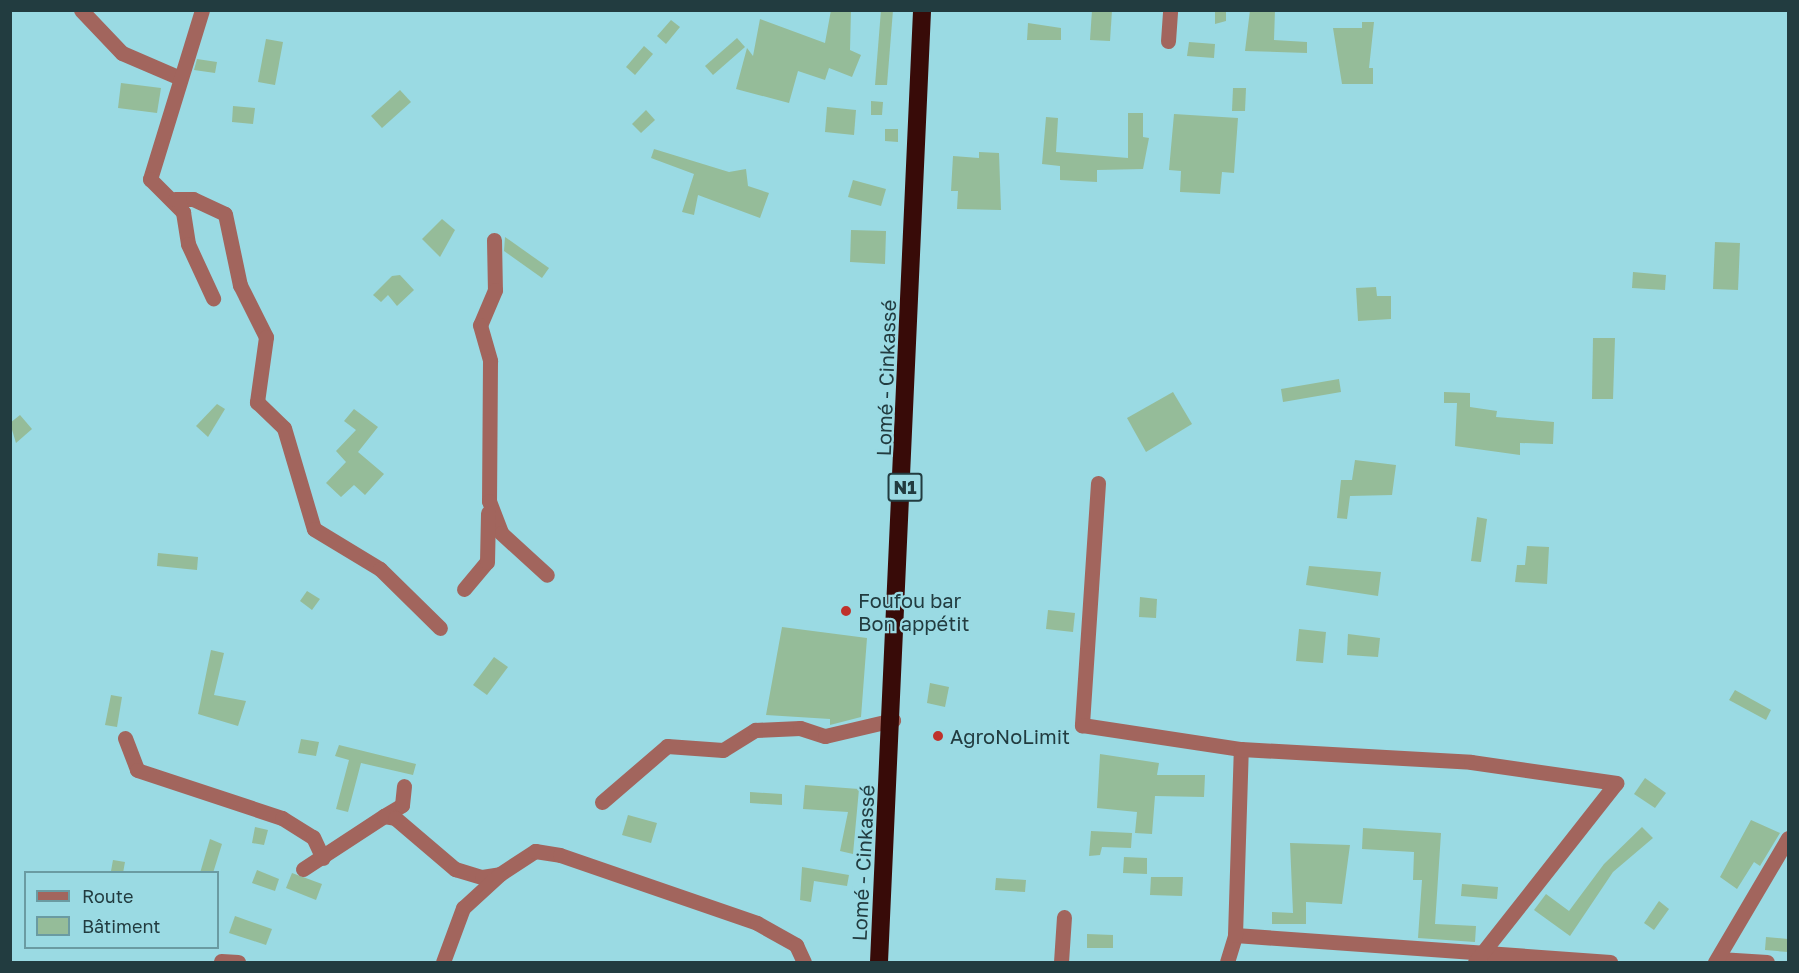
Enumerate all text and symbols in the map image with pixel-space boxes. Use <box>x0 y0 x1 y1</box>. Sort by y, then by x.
street label: Lomé - Cinkassé <box>871 299 901 457</box>
road number: N1 <box>887 472 923 502</box>
place label: Foufou bar Bon appétit <box>858 588 970 635</box>
marker: Foufou bar Bon appétit <box>839 604 853 618</box>
place label: AgroNoLimit <box>950 724 1070 748</box>
marker: AgroNoLimit <box>931 729 945 743</box>
street label: Lomé - Cinkassé <box>847 784 879 942</box>
legend <box>24 871 219 949</box>
text: Route <box>82 885 133 907</box>
text: Bâtiment <box>82 915 161 937</box>

